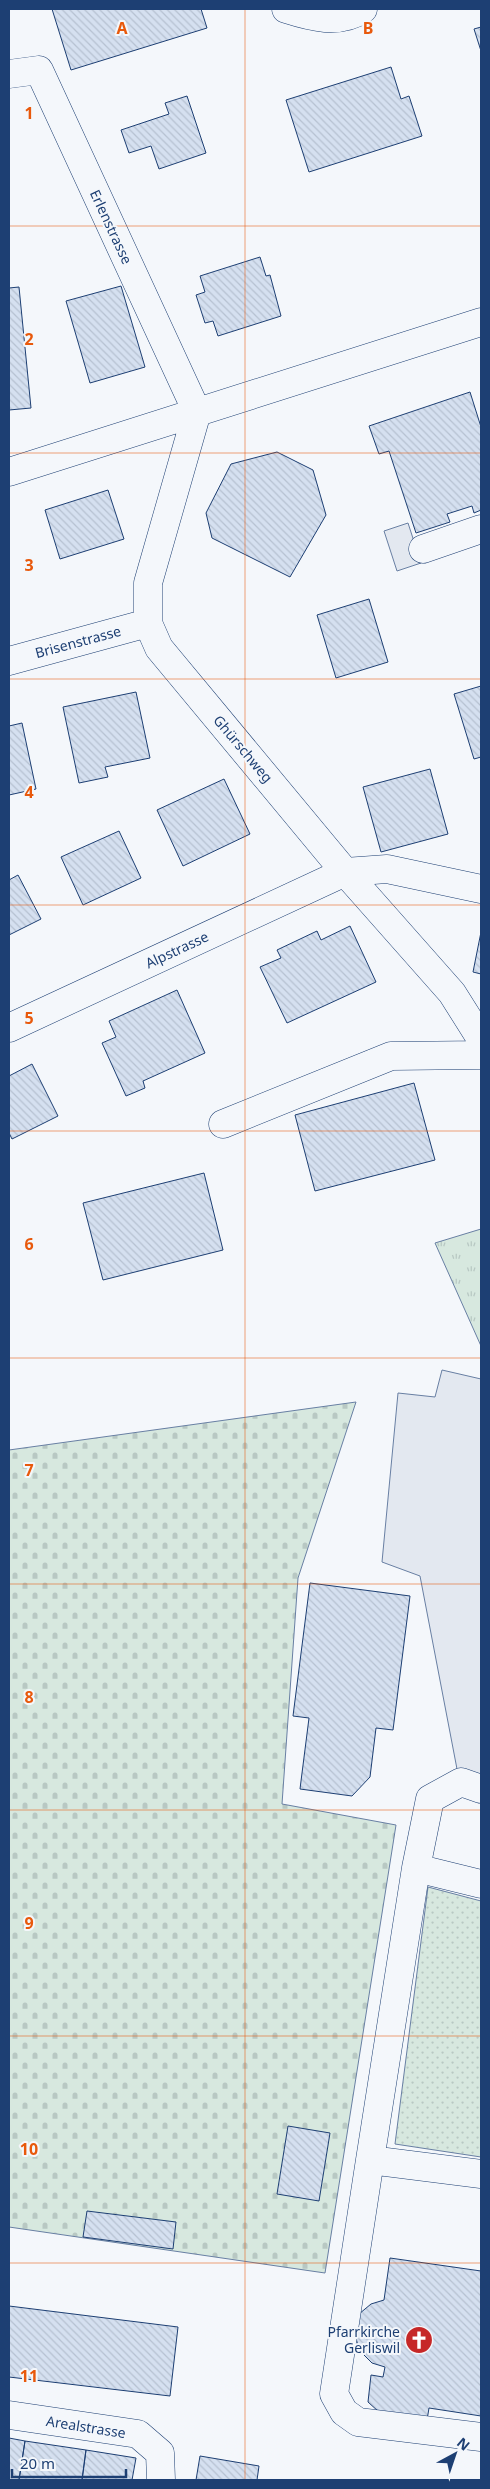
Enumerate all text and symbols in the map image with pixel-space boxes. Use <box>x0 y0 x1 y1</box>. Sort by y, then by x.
text: A <box>116 17 128 39</box>
text: B <box>363 17 373 39</box>
text: 1 <box>24 102 34 124</box>
street label: Erlenstrasse <box>86 186 137 267</box>
text: 2 <box>24 328 34 350</box>
text: 3 <box>24 554 34 576</box>
street label: Brisenstrasse <box>33 621 123 662</box>
street label: Ghürschweg <box>209 711 277 787</box>
text: 4 <box>24 781 34 803</box>
street label: Alpstrasse <box>142 927 212 972</box>
text: 5 <box>24 1007 34 1029</box>
text: 6 <box>24 1233 34 1255</box>
text: 7 <box>24 1459 34 1481</box>
text: 8 <box>24 1686 34 1708</box>
text: 9 <box>24 1912 34 1934</box>
text: 10 <box>20 2138 38 2160</box>
place label: Pfarrkirche Gerliswil <box>327 2322 400 2357</box>
church icon: Pfarrkirche Gerliswil <box>404 2325 434 2355</box>
text: 11 <box>20 2365 38 2387</box>
street label: Arealstrasse <box>45 2411 127 2442</box>
north arrow <box>430 2429 480 2479</box>
text: N <box>453 2433 474 2455</box>
scale bar <box>12 2446 126 2478</box>
text: 20 m <box>20 2453 55 2473</box>

